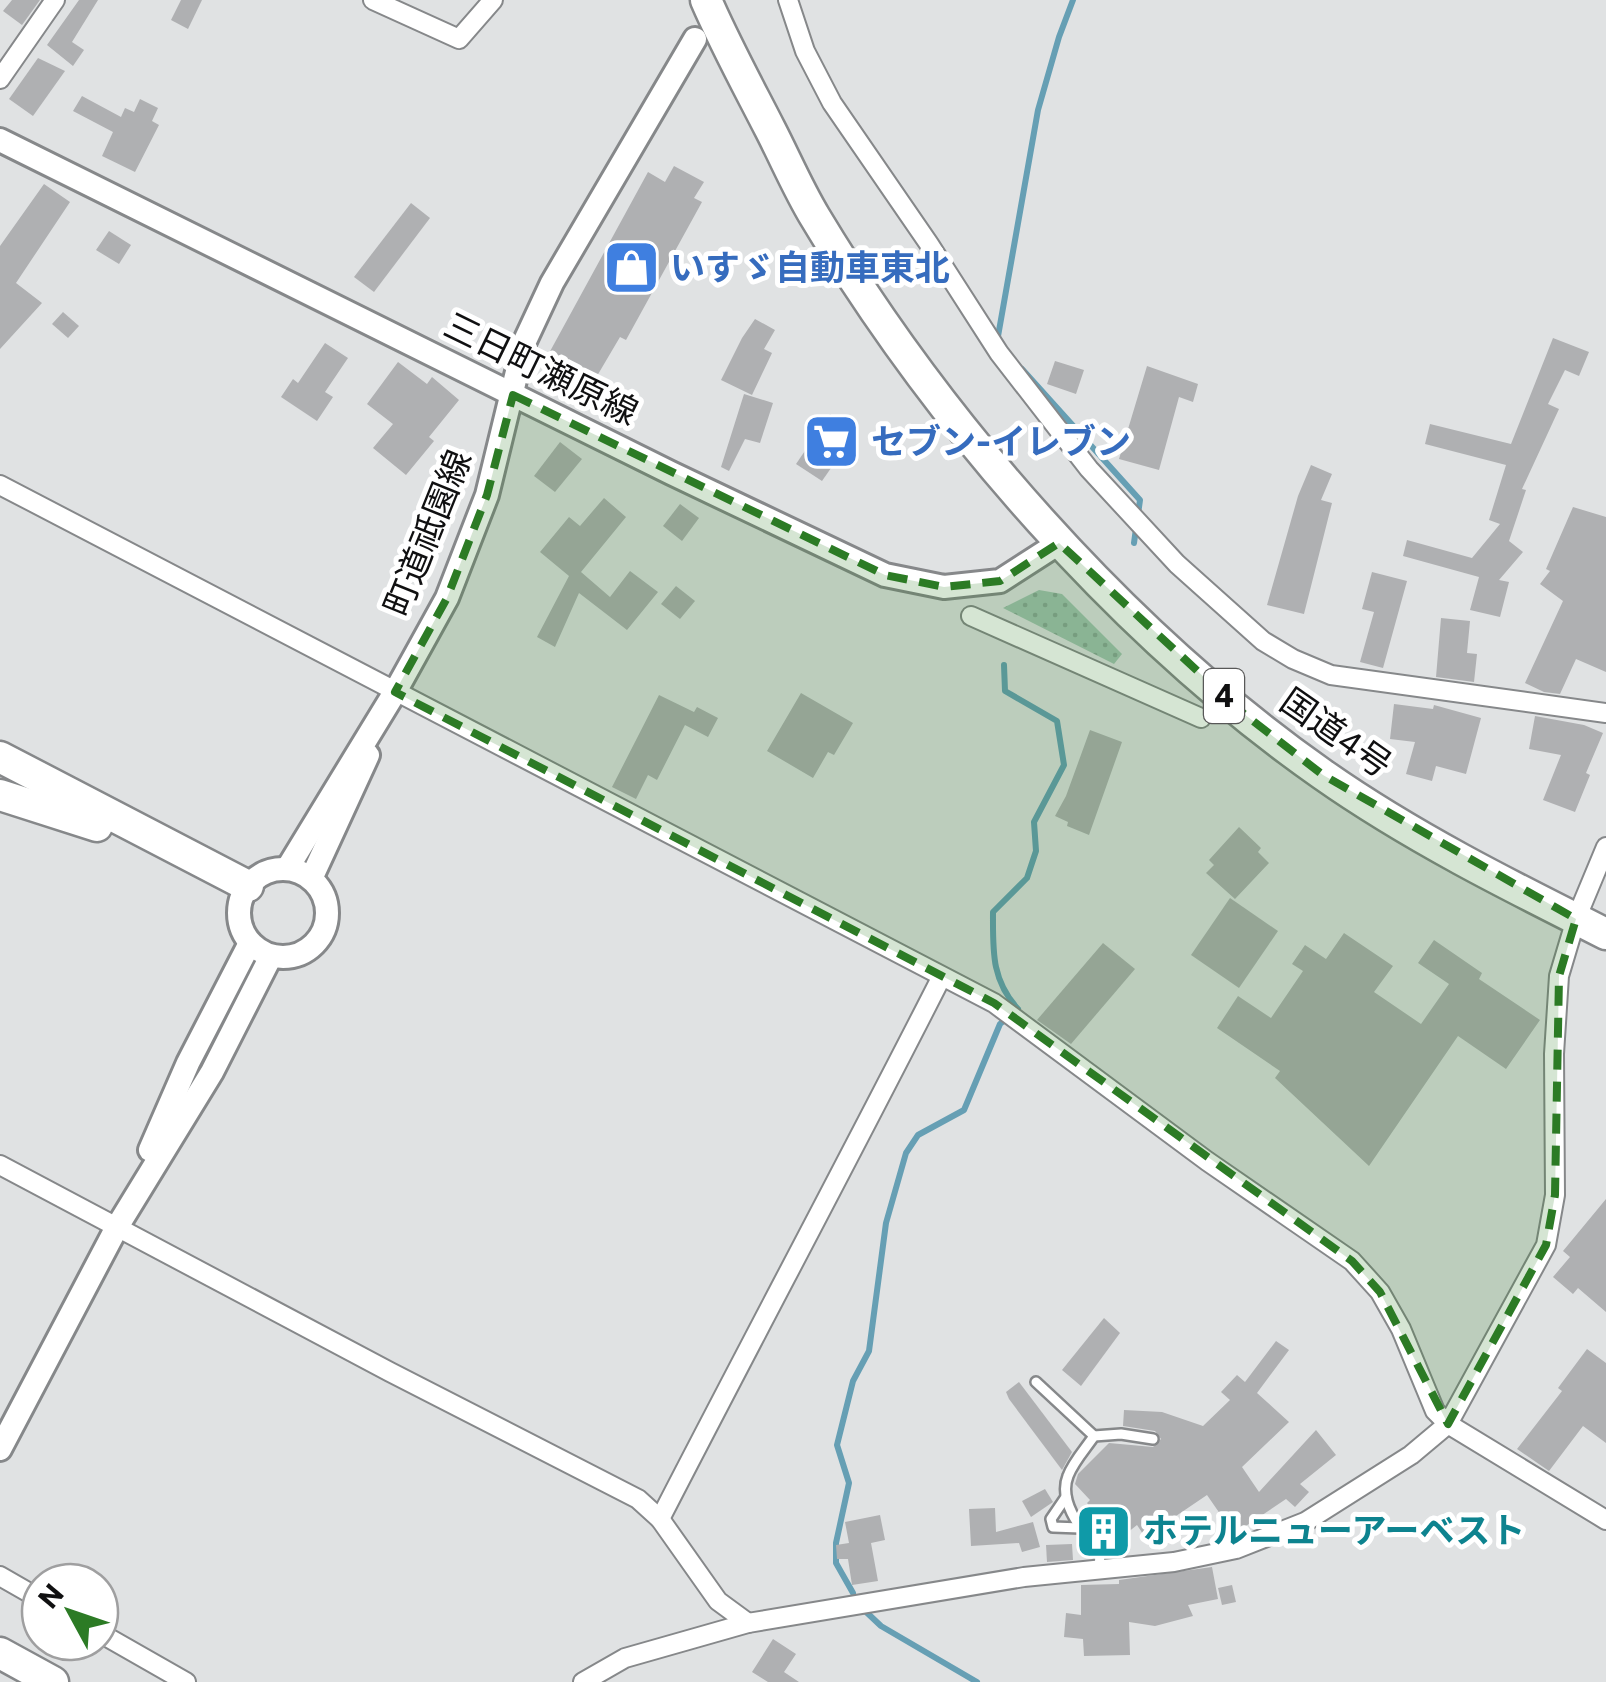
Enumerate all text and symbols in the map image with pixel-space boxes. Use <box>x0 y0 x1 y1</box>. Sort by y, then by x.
shop icon: いすゞ自動車東北 <box>601 238 661 298</box>
place label: いすゞ自動車東北 <box>670 244 950 287</box>
street label: 三日町瀬原線 <box>438 301 646 432</box>
supermarket icon: セブン-イレブン <box>802 412 862 472</box>
place label: セブン-イレブン <box>871 418 1131 461</box>
street label: 町道祗園線 <box>373 443 478 621</box>
road number: 4 <box>1204 669 1244 723</box>
street label: 国道4号 <box>1273 677 1401 785</box>
building icon: ホテルニューアーベスト <box>1074 1501 1134 1561</box>
place label: ホテルニューアーベスト <box>1143 1507 1525 1550</box>
north arrow <box>20 1562 120 1662</box>
text: N <box>30 1576 70 1614</box>

